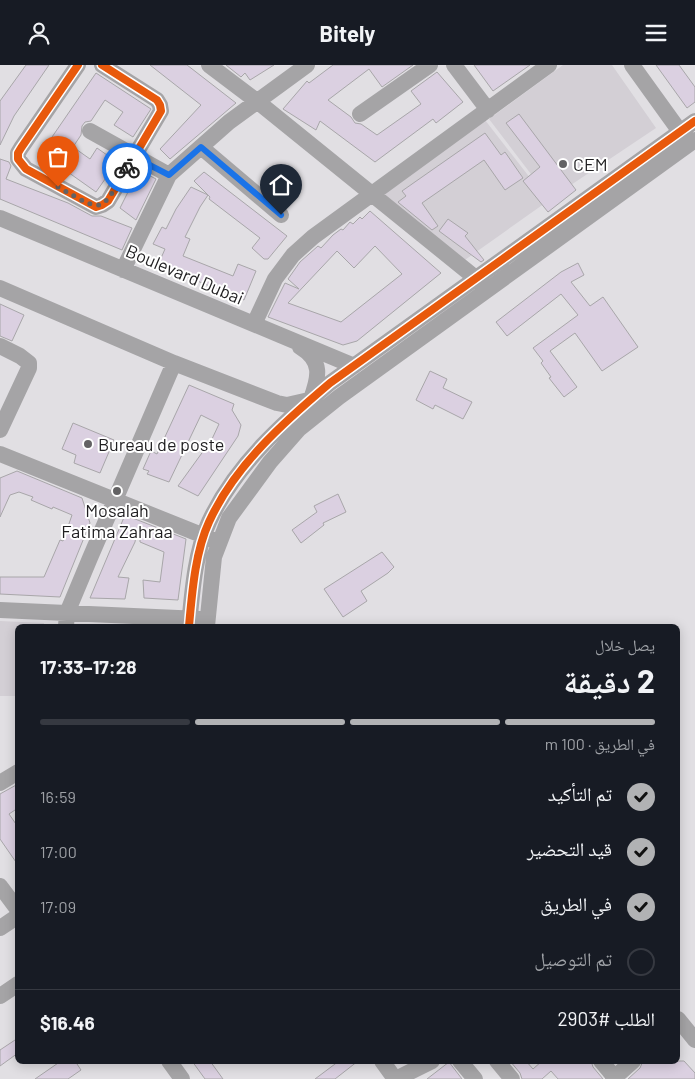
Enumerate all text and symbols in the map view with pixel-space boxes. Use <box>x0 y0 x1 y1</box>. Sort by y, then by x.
icon: person <box>25 19 53 47</box>
icon: menu <box>642 19 670 47</box>
text: Bitely <box>320 20 375 46</box>
pin <box>37 136 79 187</box>
icon: bag <box>44 143 72 171</box>
courier <box>102 143 152 193</box>
place label: CEM <box>573 153 608 175</box>
icon: bike <box>113 154 141 182</box>
marker: CEM <box>557 158 569 170</box>
pin <box>260 164 302 215</box>
icon: home <box>267 171 295 199</box>
street label: Boulevard Dubai <box>123 239 247 309</box>
place label: Bureau de poste <box>98 433 224 455</box>
marker: Bureau de poste <box>82 438 94 450</box>
marker: Mosalah Fatima Zahraa <box>111 485 123 497</box>
place label: Mosalah Fatima Zahraa <box>61 499 173 542</box>
text: يصل خلال <box>595 635 655 654</box>
text: 17:28–17:33 <box>40 655 137 678</box>
text: 2 دقيقة <box>563 661 655 699</box>
text: في الطريق · 100 m <box>545 734 655 753</box>
text: تم التأكيد <box>548 782 612 805</box>
icon: check <box>627 783 655 811</box>
text: 16:59 <box>40 787 76 806</box>
text: قيد التحضير <box>527 837 612 860</box>
icon: check <box>627 838 655 866</box>
text: 17:00 <box>40 842 77 861</box>
text: في الطريق <box>540 892 612 915</box>
icon: check <box>627 893 655 921</box>
text: 17:09 <box>40 897 76 916</box>
text: تم التوصيل <box>534 947 612 970</box>
text: الطلب #2903 <box>557 1007 655 1030</box>
text: $16.46 <box>40 1011 95 1034</box>

